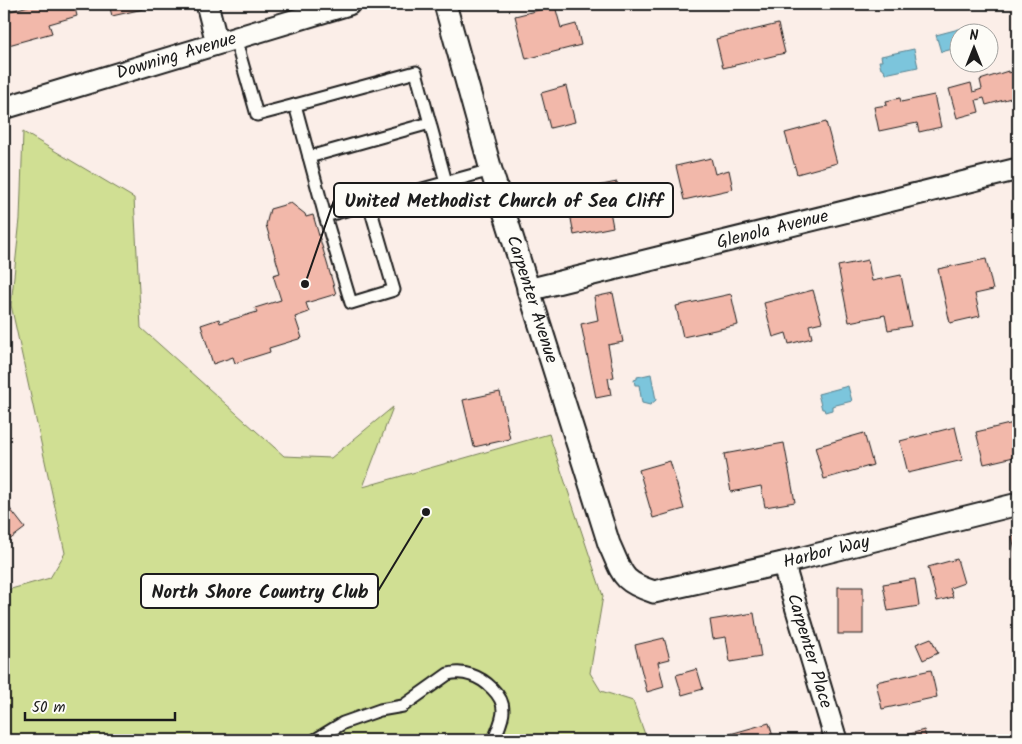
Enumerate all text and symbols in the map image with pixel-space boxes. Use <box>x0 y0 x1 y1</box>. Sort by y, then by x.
north arrow <box>950 22 1000 72</box>
street label: Downing Avenue <box>113 24 240 88</box>
text: N <box>970 25 979 47</box>
callout: United Methodist Church of Sea Cliff <box>334 183 673 217</box>
text: United Methodist Church of Sea Cliff <box>345 187 665 217</box>
street label: Glenola Avenue <box>714 202 832 257</box>
street label: Carpenter Avenue <box>498 232 566 367</box>
street label: Harbor Way <box>780 527 873 577</box>
callout: North Shore Country Club <box>141 574 378 608</box>
text: North Shore Country Club <box>152 578 369 608</box>
street label: Carpenter Place <box>778 590 840 712</box>
scale bar <box>25 689 175 721</box>
text: 50 m <box>32 696 66 720</box>

